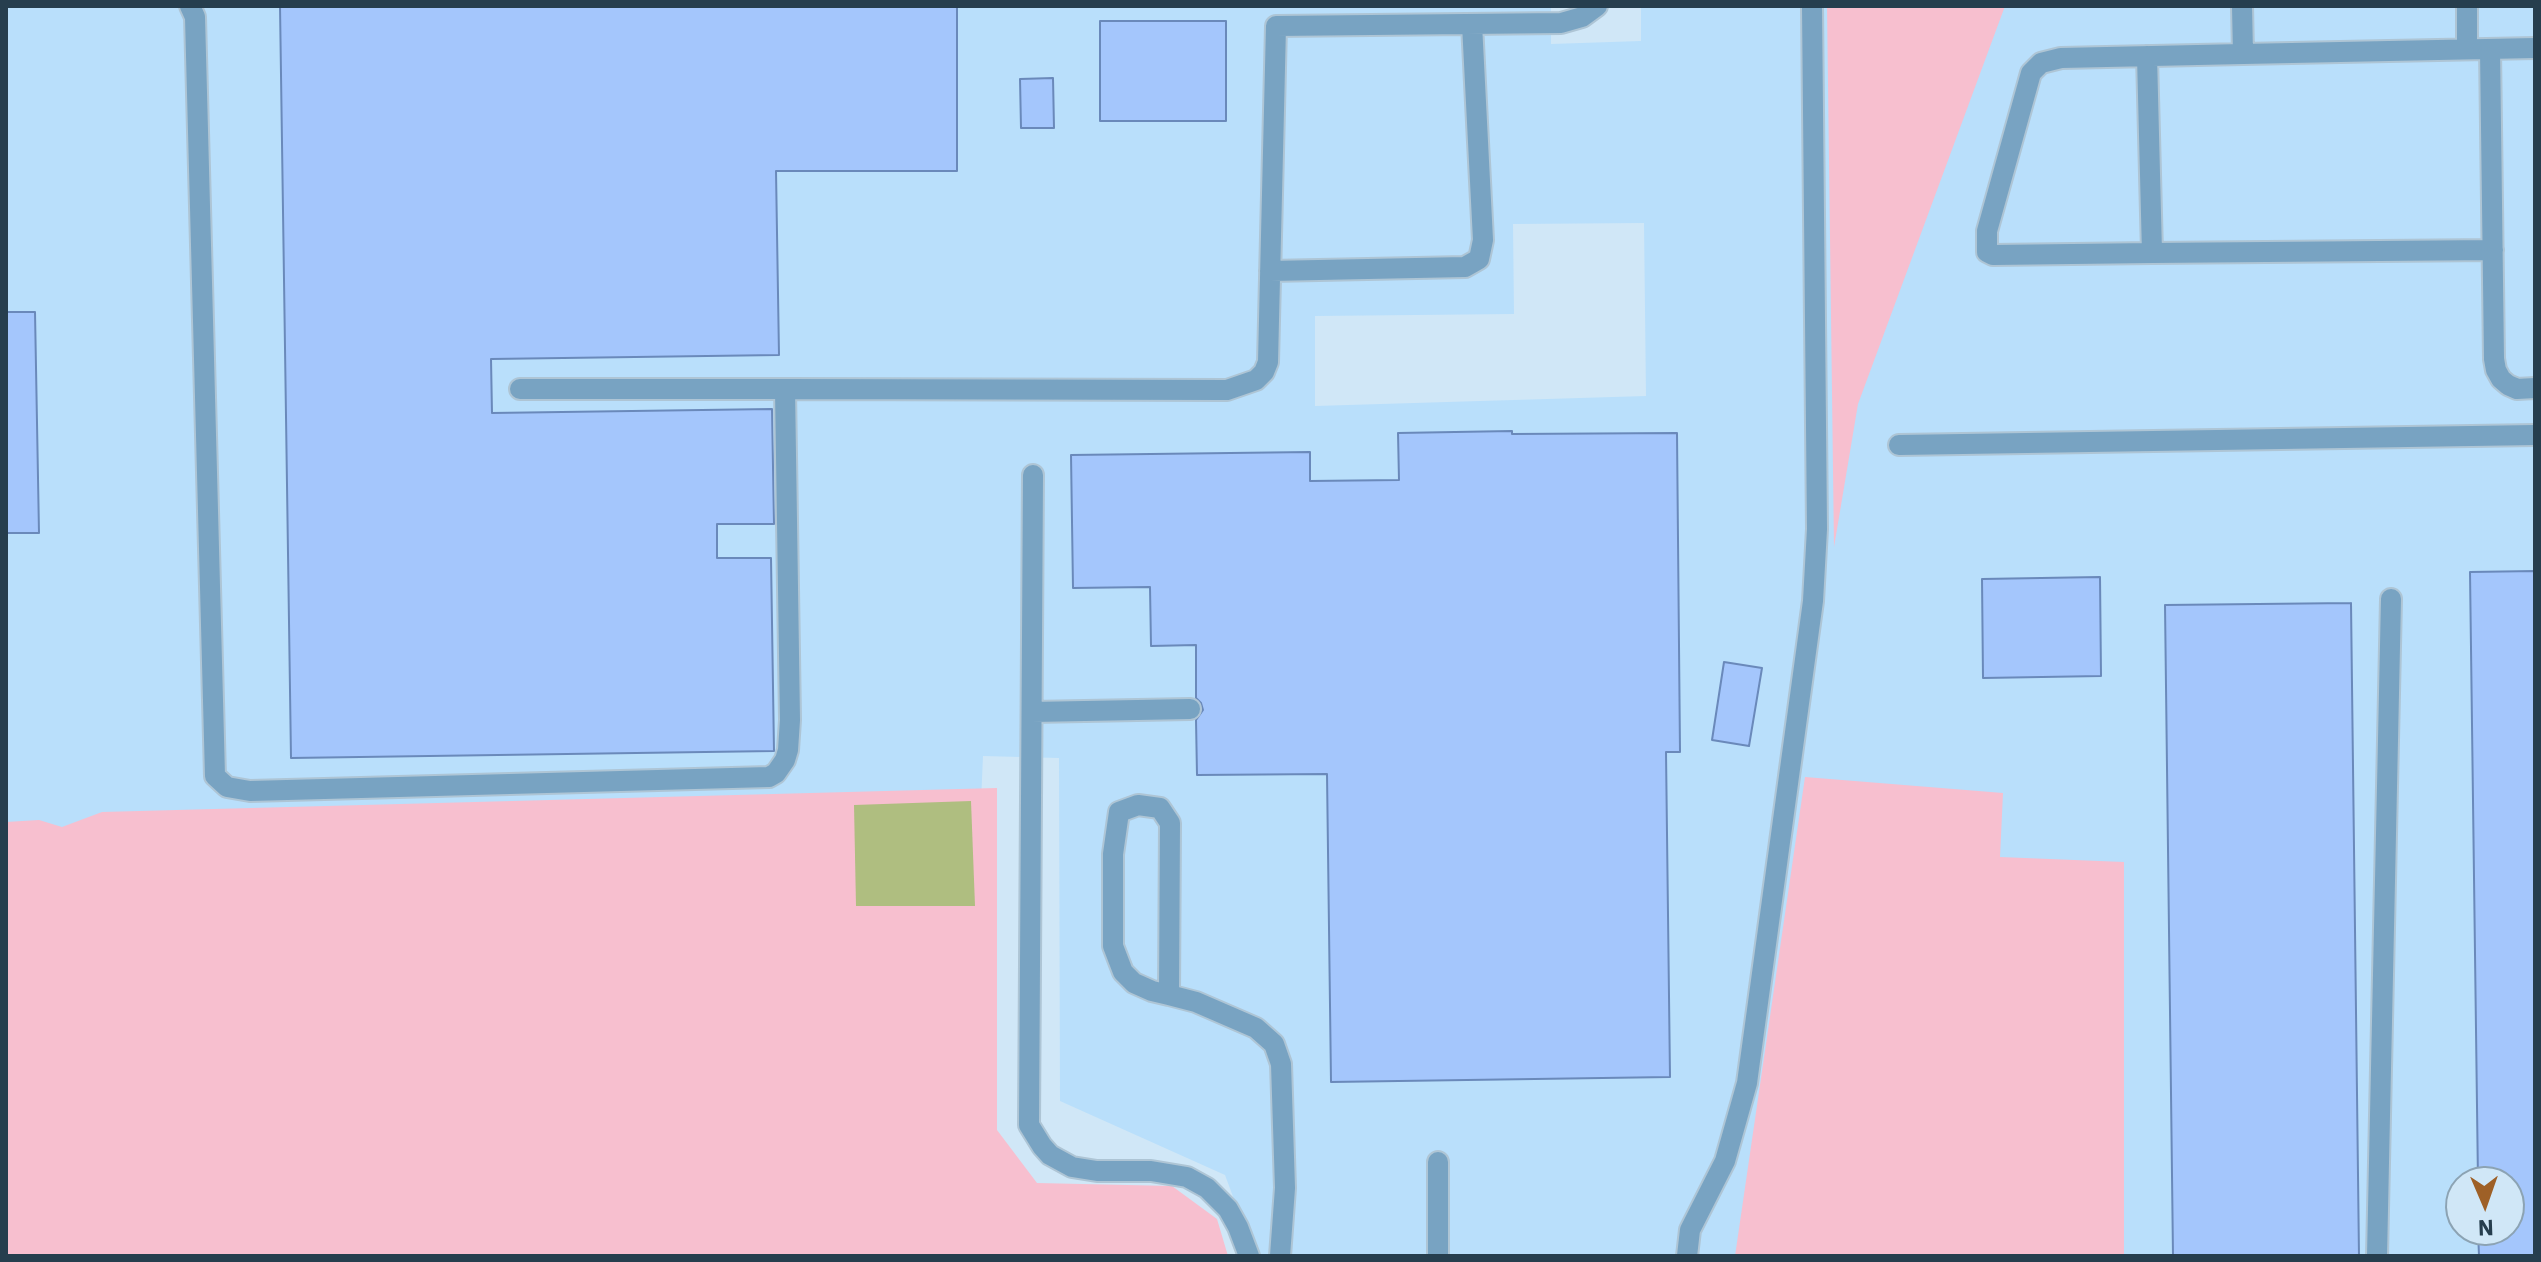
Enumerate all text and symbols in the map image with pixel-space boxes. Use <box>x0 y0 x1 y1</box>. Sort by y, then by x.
north arrow <box>2445 1166 2525 1246</box>
text: N <box>2477 1214 2494 1243</box>

